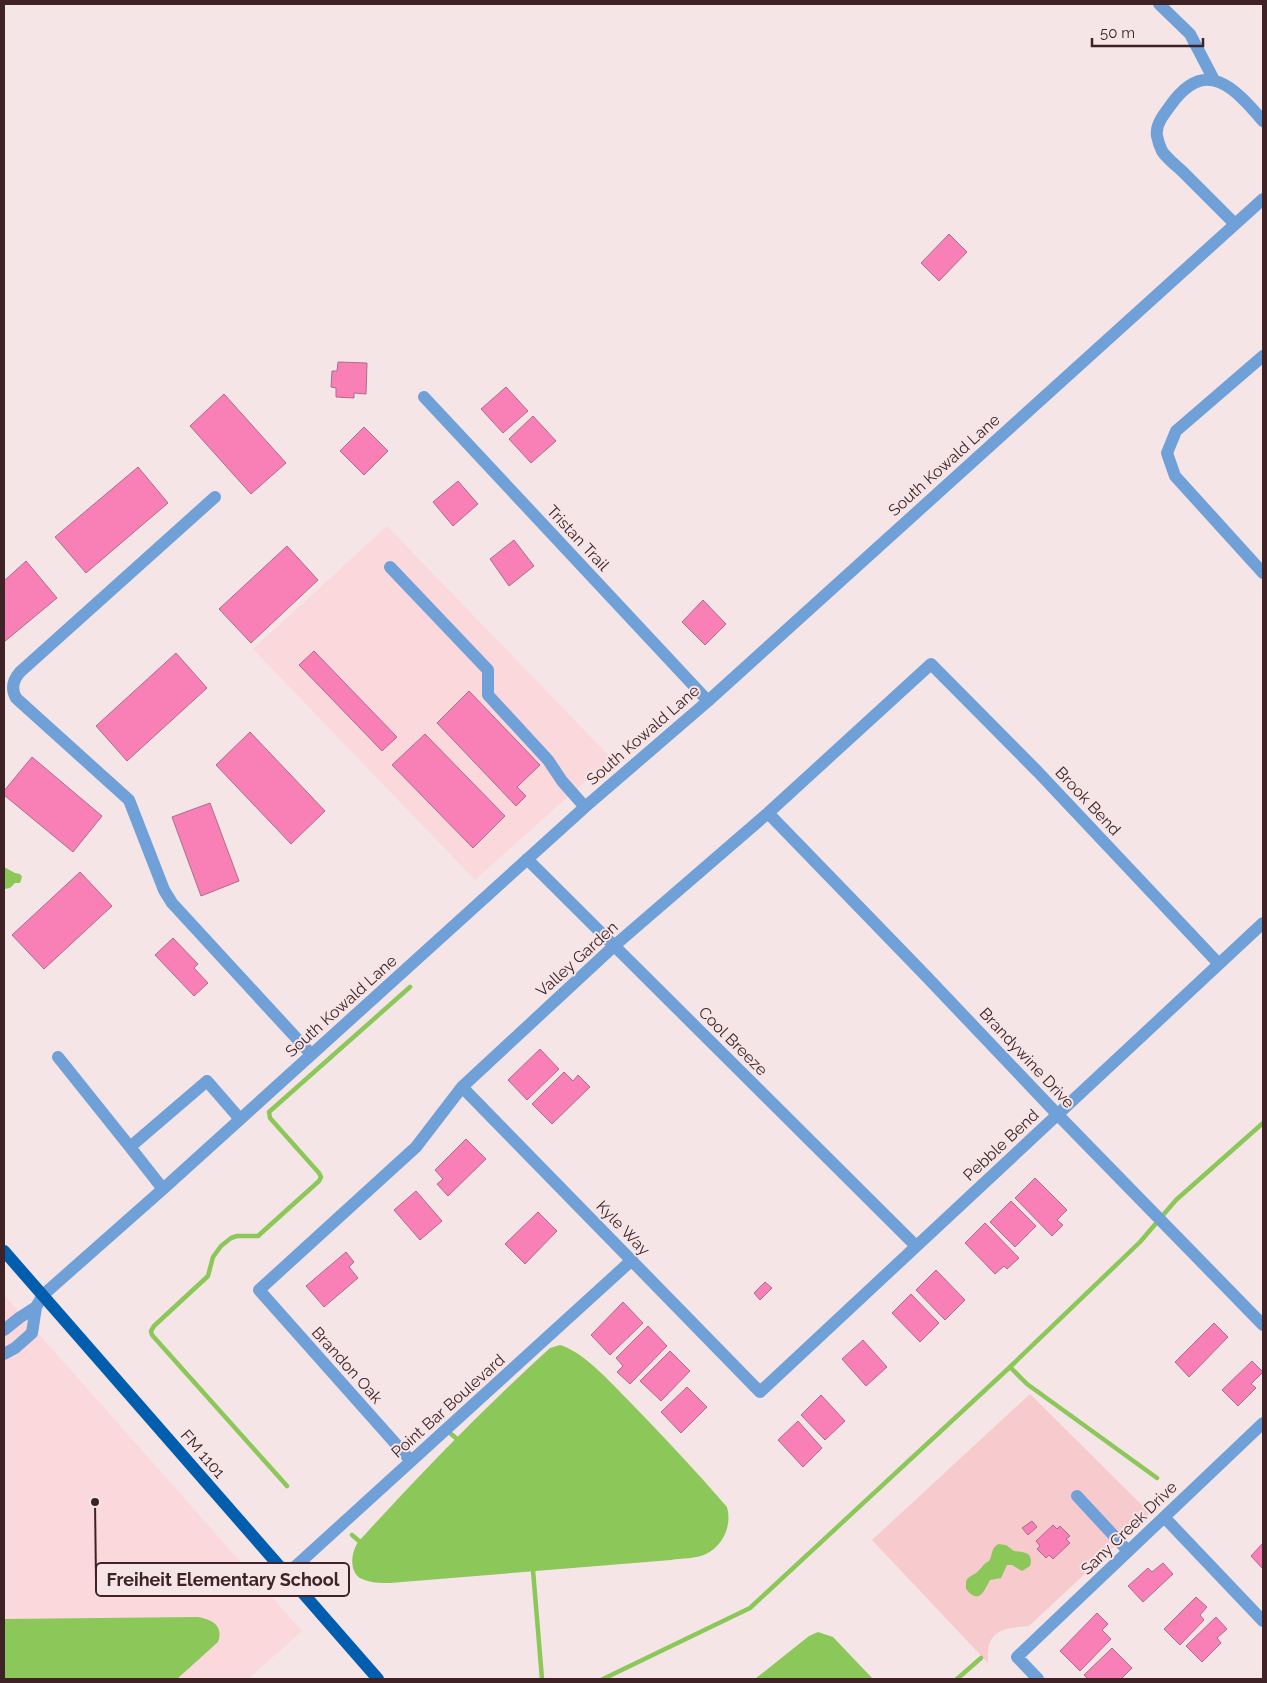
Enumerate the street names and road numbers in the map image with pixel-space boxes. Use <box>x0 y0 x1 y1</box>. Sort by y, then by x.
street label: South Kowald Lane <box>884 410 1004 520</box>
street label: Tristan Trail <box>543 501 614 575</box>
street label: South Kowald Lane <box>583 681 703 789</box>
street label: Brook Bend <box>1051 763 1125 839</box>
street label: Valley Garden <box>532 917 622 1001</box>
street label: South Kowald Lane <box>281 951 401 1061</box>
street label: Cool Breeze <box>695 1003 771 1079</box>
street label: Brandywine Drive <box>976 1004 1078 1112</box>
street label: Pebble Bend <box>959 1105 1043 1185</box>
street label: Kyle Way <box>592 1197 654 1260</box>
street label: Brandon Oak <box>308 1323 387 1408</box>
street label: Point Bar Boulevard <box>387 1350 509 1462</box>
street label: FM 1101 <box>177 1426 229 1482</box>
street label: Sany Creek Drive <box>1077 1477 1181 1579</box>

